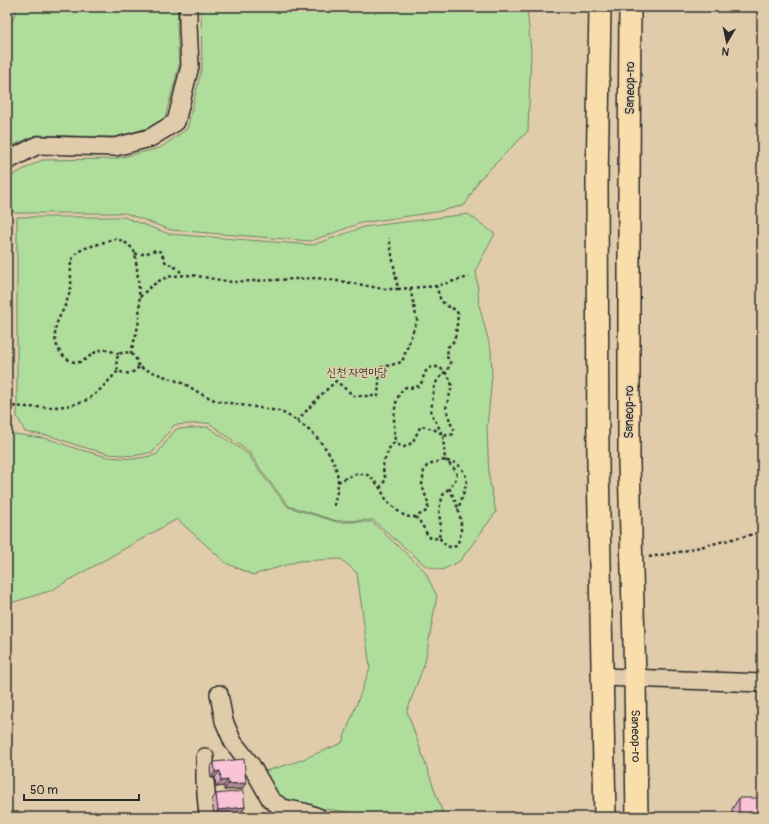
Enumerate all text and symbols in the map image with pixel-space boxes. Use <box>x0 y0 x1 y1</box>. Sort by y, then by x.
north arrow <box>707 22 747 62</box>
text: N <box>720 44 730 58</box>
street label: Saneop-ro <box>623 61 638 114</box>
park label: 신천 자연마당 <box>327 365 388 380</box>
street label: Saneop-ro <box>622 385 637 438</box>
street label: Saneop-ro <box>628 709 644 763</box>
scale bar <box>24 776 139 802</box>
text: 50 m <box>30 783 58 798</box>

